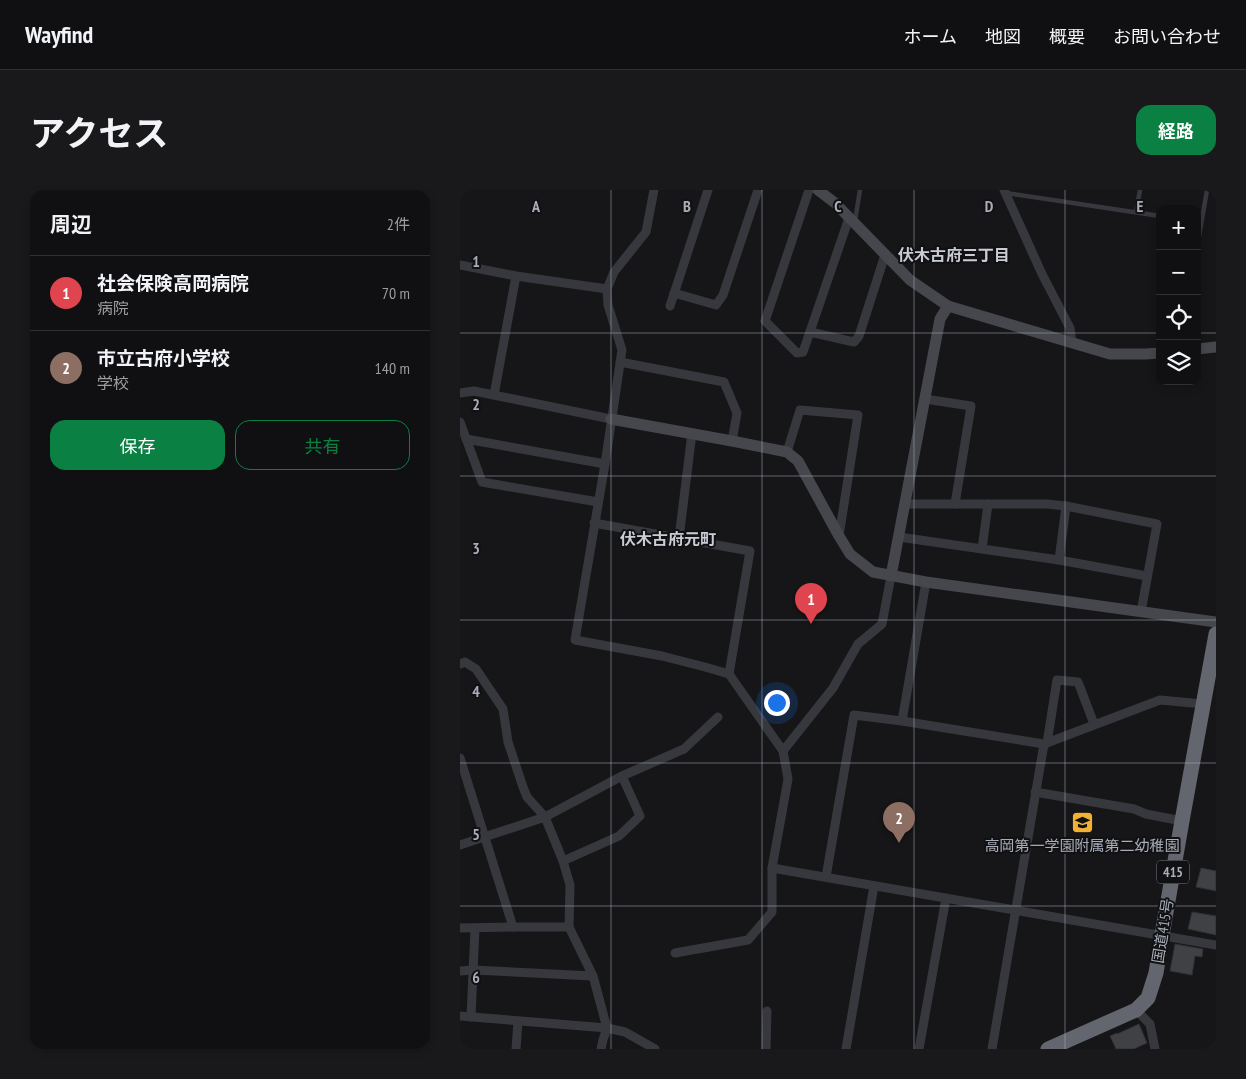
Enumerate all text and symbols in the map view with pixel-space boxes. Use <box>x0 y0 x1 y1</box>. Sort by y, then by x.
text: Wayfind <box>25 19 93 50</box>
text: ホーム <box>904 25 957 48</box>
text: 地図 <box>985 25 1021 48</box>
text: 概要 <box>1049 25 1085 48</box>
text: お問い合わせ <box>1113 25 1221 48</box>
button: 経路 <box>1136 105 1216 155</box>
text: アクセス <box>30 110 168 156</box>
text: A <box>531 196 541 216</box>
text: B <box>683 196 691 216</box>
text: C <box>834 196 842 216</box>
text: D <box>985 196 994 216</box>
text: E <box>1137 196 1144 216</box>
map controls <box>1156 205 1201 385</box>
button: + <box>1156 205 1201 250</box>
text: 周辺 <box>50 211 92 238</box>
text: 2件 <box>387 214 410 234</box>
district label: 伏木古府三丁目 <box>898 245 1010 265</box>
button: − <box>1156 250 1201 295</box>
text: 1 <box>472 251 480 271</box>
text: 社会保険高岡病院 <box>97 271 249 295</box>
text: 1 <box>62 283 70 303</box>
text: 70 m <box>382 283 410 303</box>
button: locate <box>1156 295 1201 340</box>
text: 病院 <box>97 298 129 318</box>
button: layers <box>1156 340 1201 385</box>
text: 市立古府小学校 <box>97 346 230 370</box>
text: 2 <box>62 358 70 378</box>
text: 140 m <box>375 358 410 378</box>
text: 学校 <box>97 373 129 393</box>
text: 2 <box>472 394 480 414</box>
button: 保存 <box>50 420 225 470</box>
button: 共有 <box>235 420 410 470</box>
district label: 伏木古府元町 <box>620 529 716 549</box>
text: 3 <box>472 538 480 558</box>
pin: 1 <box>795 583 827 624</box>
text: 4 <box>472 681 480 701</box>
your location <box>764 690 790 716</box>
pin: 2 <box>883 802 915 843</box>
school or university icon: 高岡第一学園附属第二幼稚園 <box>1070 811 1094 835</box>
text: 5 <box>472 824 480 844</box>
place label: 高岡第一学園附属第二幼稚園 <box>984 836 1180 855</box>
road number: 415 <box>1157 860 1189 884</box>
street label: 国道415号 <box>1148 897 1177 965</box>
text: 6 <box>472 967 480 987</box>

